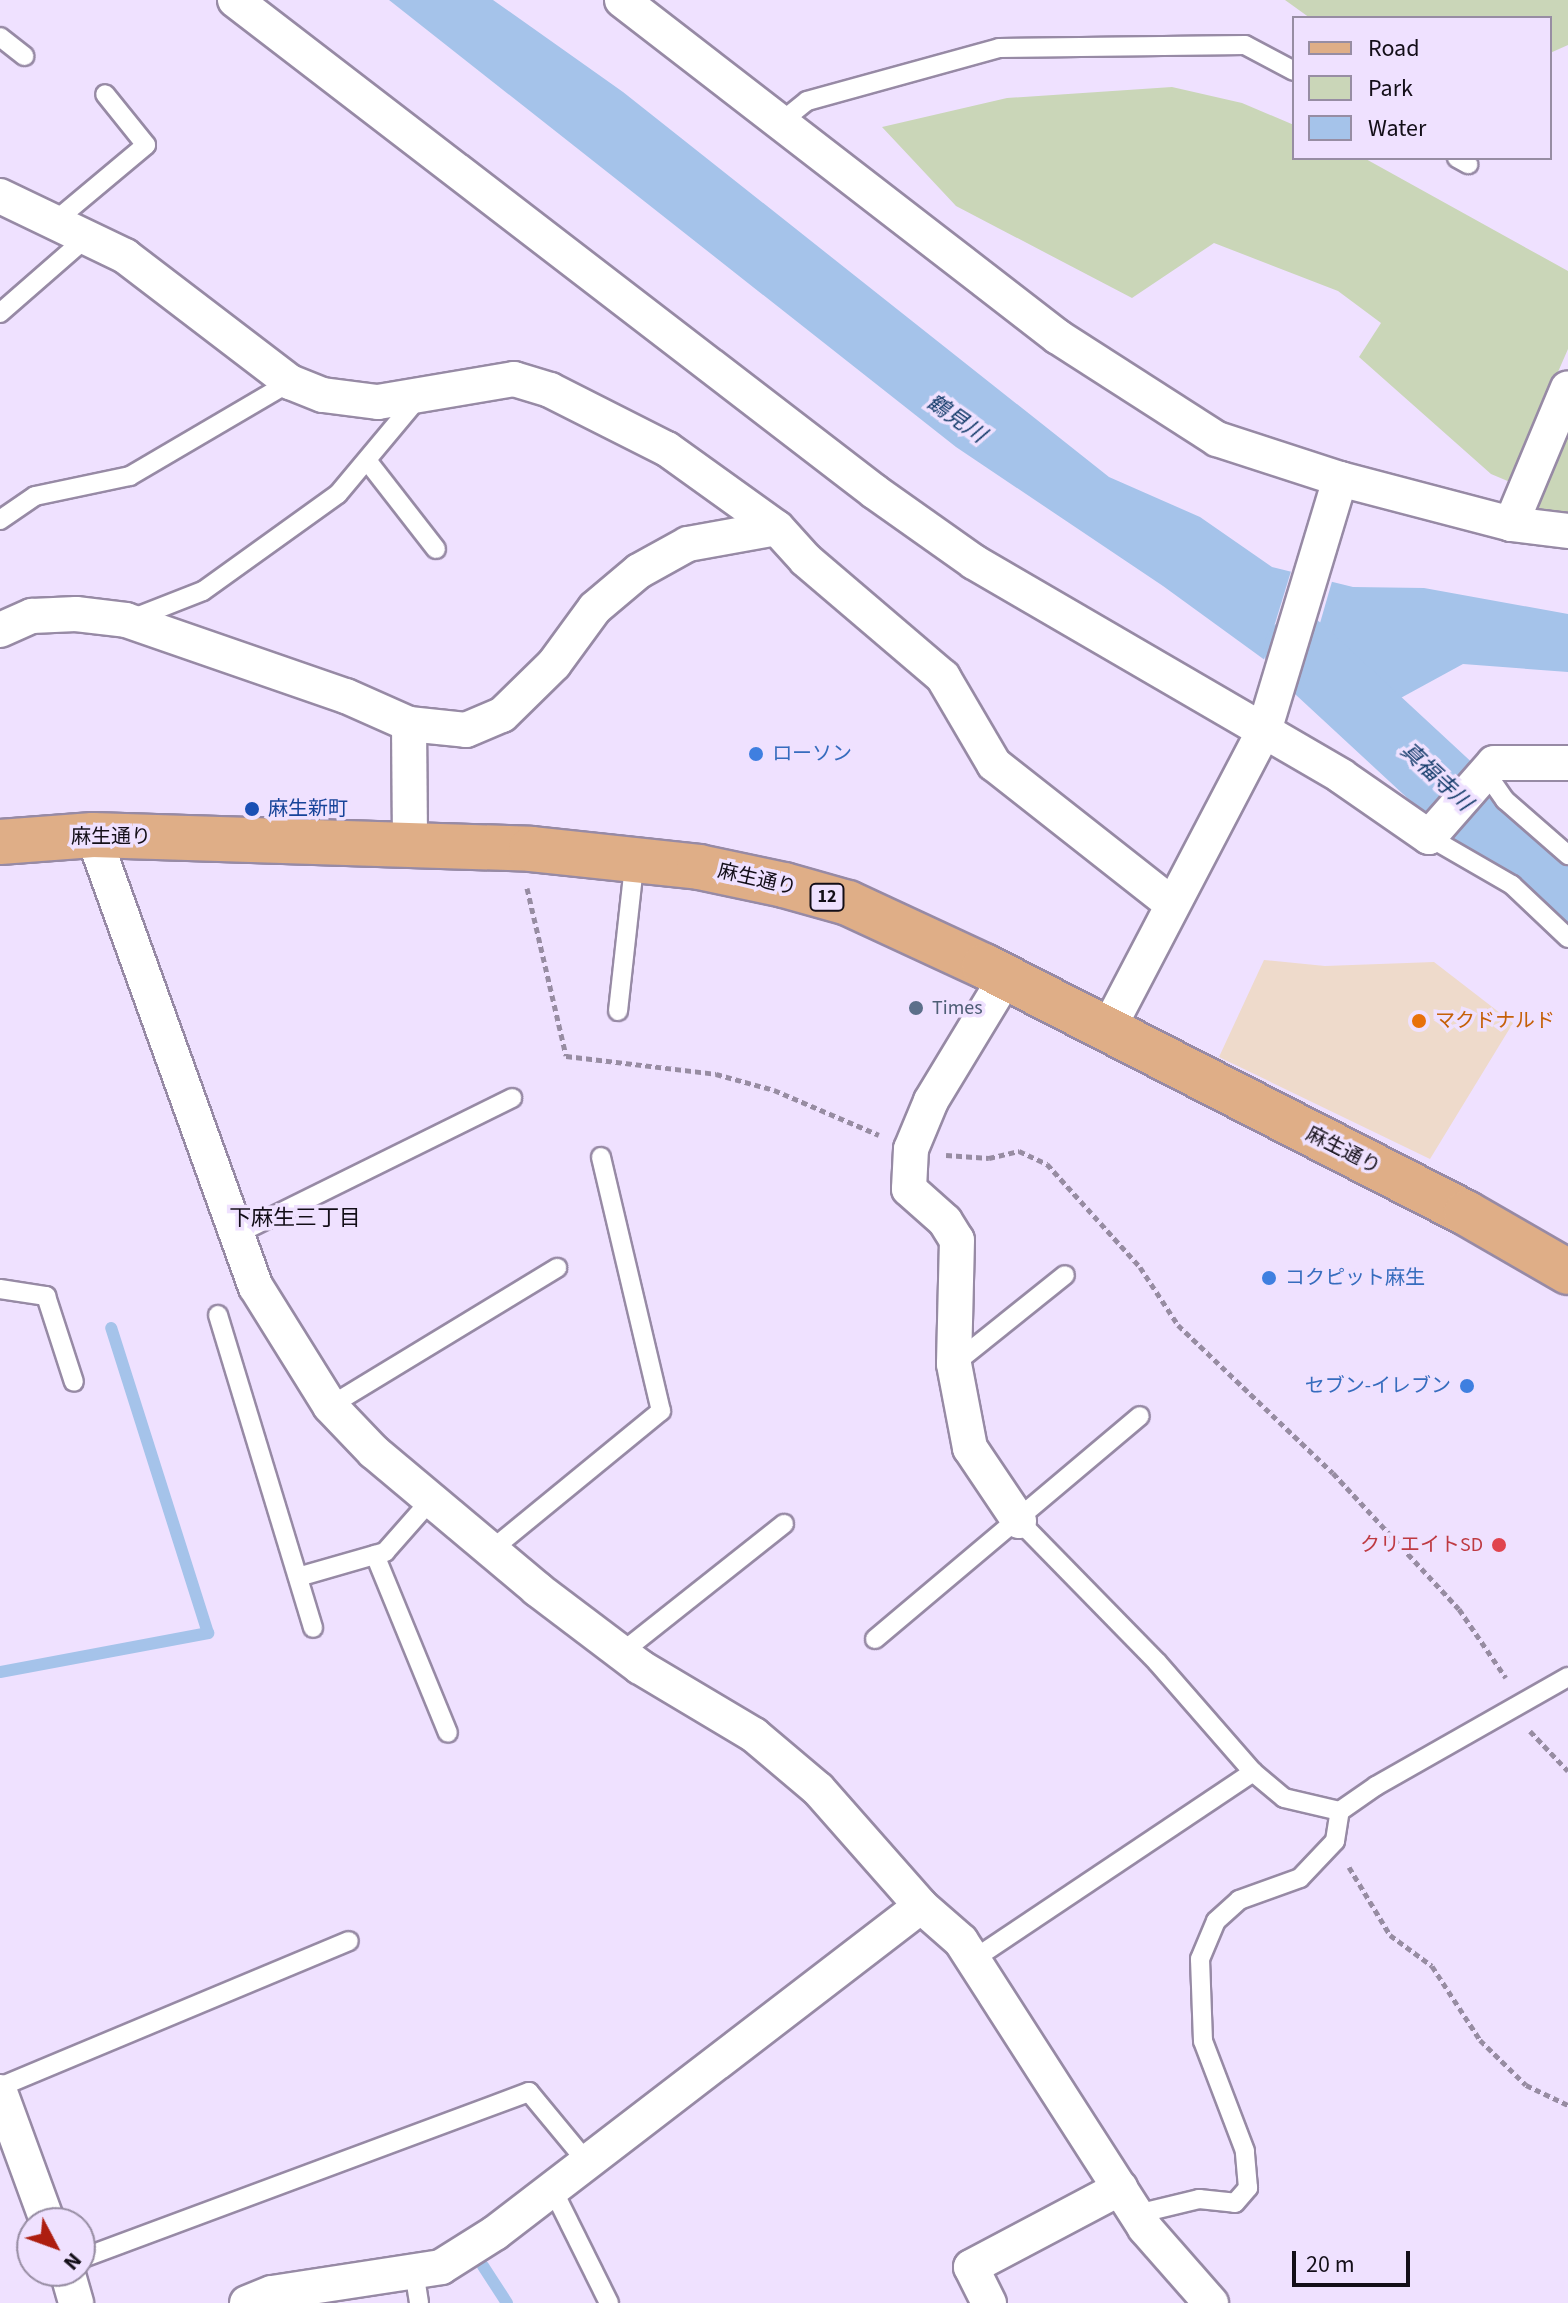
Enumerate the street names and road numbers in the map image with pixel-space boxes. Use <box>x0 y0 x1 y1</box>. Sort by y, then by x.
street label: 麻生通り <box>71 825 151 849</box>
street label: 麻生通り <box>715 859 799 901</box>
road number: 12 <box>809 883 845 911</box>
street label: 麻生通り <box>1302 1122 1384 1180</box>

